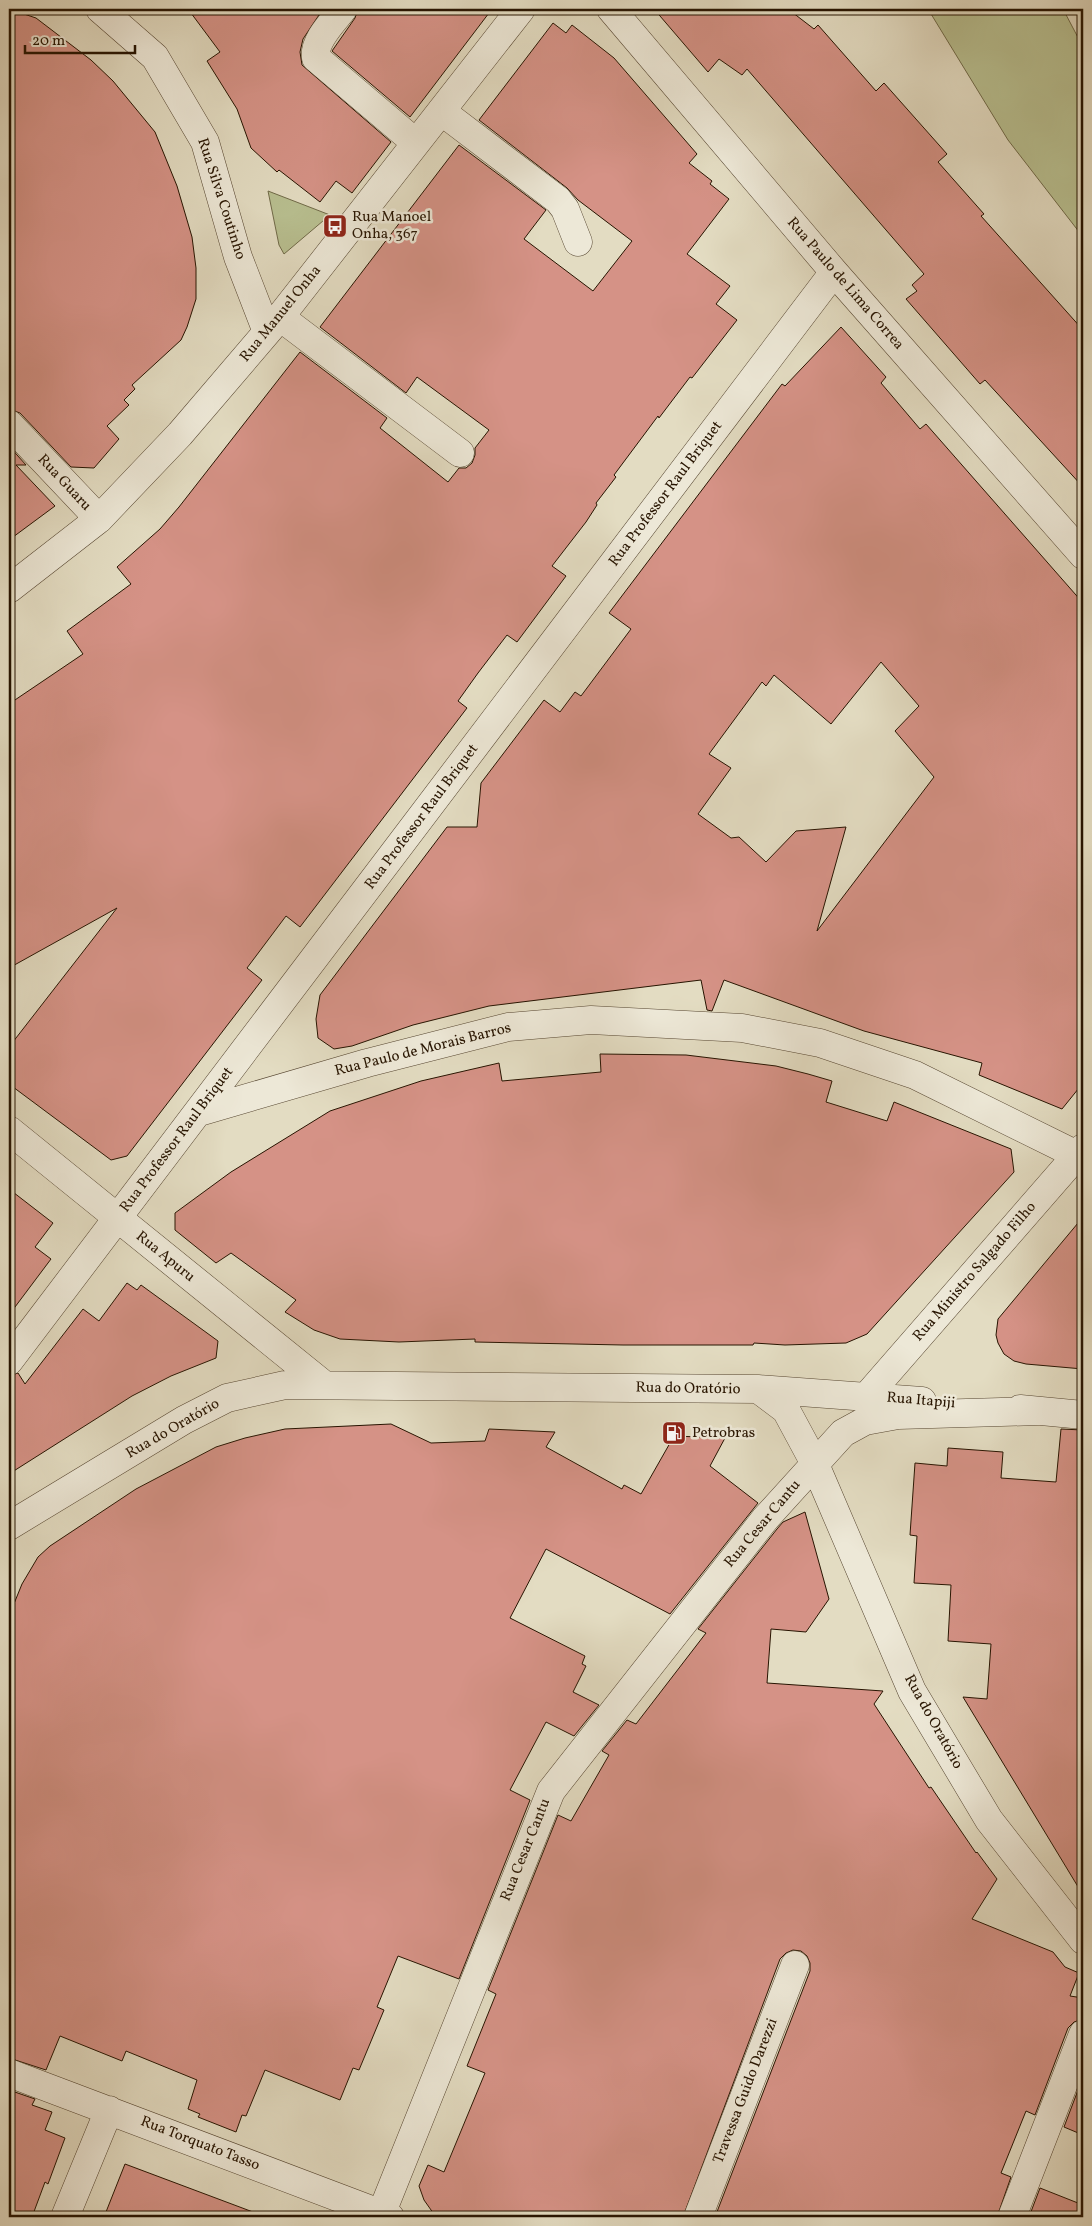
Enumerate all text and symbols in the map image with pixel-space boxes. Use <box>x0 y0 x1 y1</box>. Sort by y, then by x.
scale bar <box>25 22 135 54</box>
text: 20 m <box>32 31 65 52</box>
street label: Rua Silva Coutinho <box>191 135 251 263</box>
place label: Rua Manoel Onha, 367 <box>352 207 431 245</box>
bus stop icon: Rua Manoel Onha, 367 <box>322 213 348 239</box>
street label: Rua Paulo de Lima Correa <box>781 213 909 355</box>
street label: Rua Manuel Onha <box>235 261 327 367</box>
street label: Rua Professor Raul Briquet <box>604 417 728 571</box>
street label: Rua Guaru <box>32 450 96 516</box>
street label: Rua Professor Raul Briquet <box>360 740 484 894</box>
street label: Rua Paulo de Morais Barros <box>333 1018 513 1082</box>
street label: Rua Professor Raul Briquet <box>115 1063 239 1217</box>
street label: Rua Ministro Salgado Filho <box>908 1198 1042 1346</box>
street label: Rua Apuru <box>131 1227 199 1287</box>
street label: Rua do Oratório <box>635 1378 741 1400</box>
street label: Rua Itapiji <box>886 1388 956 1414</box>
street label: Rua do Oratório <box>122 1394 224 1464</box>
fuel station icon: Petrobras <box>661 1420 687 1446</box>
place label: Petrobras <box>692 1423 755 1444</box>
street label: Rua Cesar Cantu <box>720 1475 806 1573</box>
street label: Rua do Oratório <box>898 1671 968 1773</box>
street label: Rua Cesar Cantu <box>496 1795 556 1905</box>
street label: Travessa Guido Darezzi <box>709 2015 783 2167</box>
street label: Rua Torquato Tasso <box>137 2112 263 2176</box>

